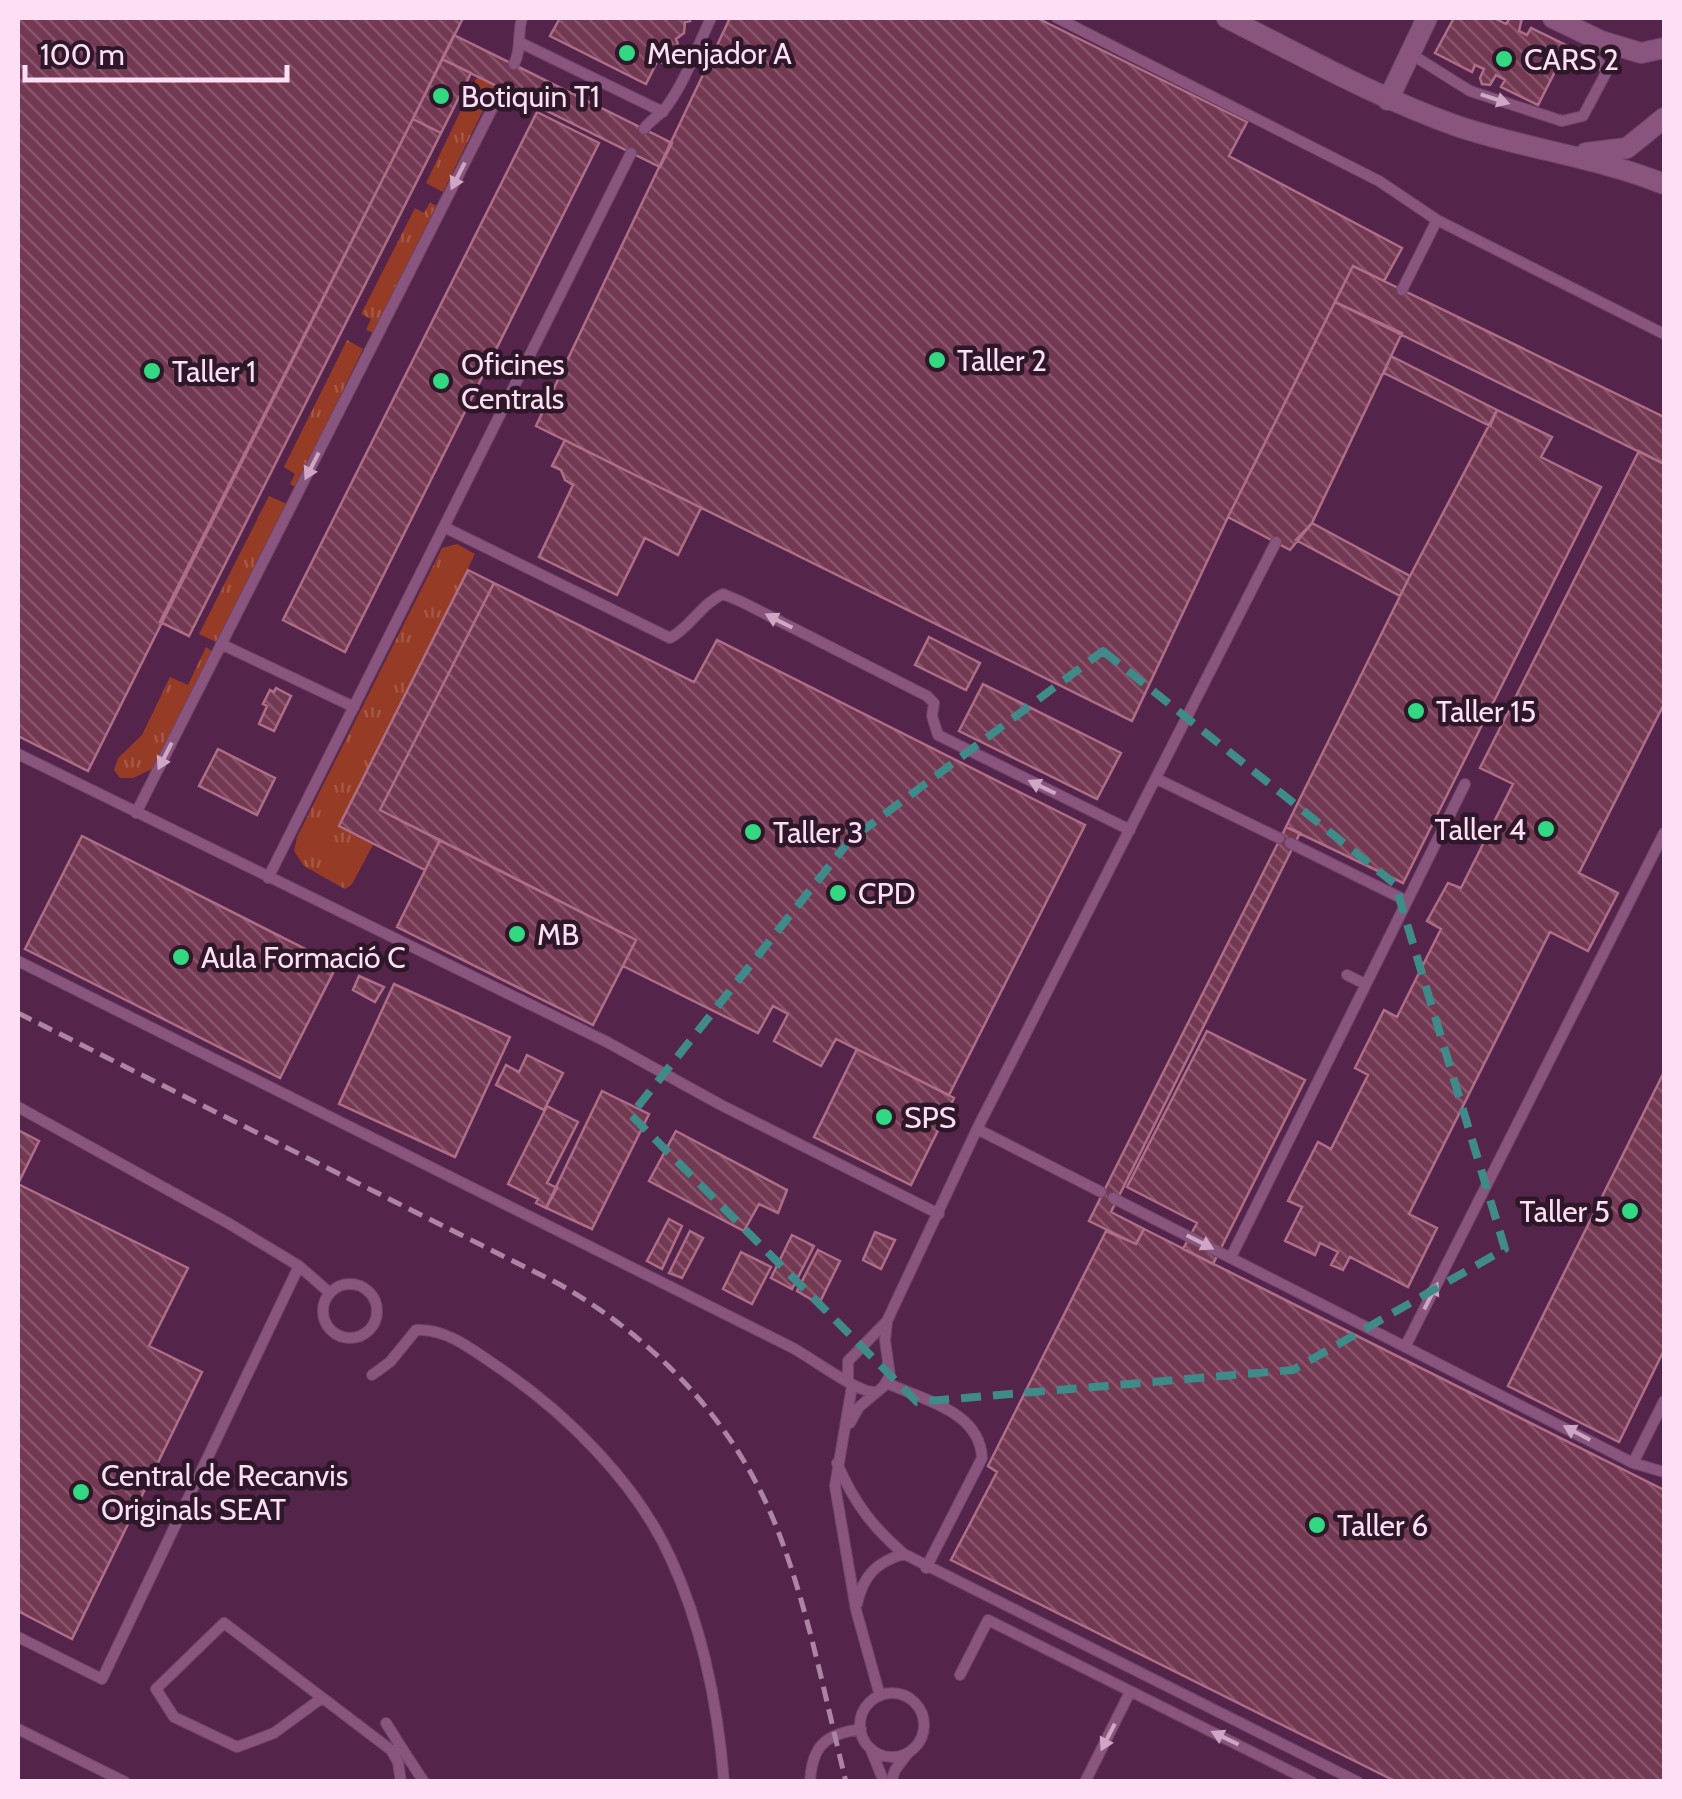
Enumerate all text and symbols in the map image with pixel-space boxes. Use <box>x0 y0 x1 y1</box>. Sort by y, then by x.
scale bar <box>25 20 288 82</box>
place label: Menjador A <box>647 35 792 72</box>
text: 100 m <box>40 36 125 73</box>
place label: CARS 2 <box>1524 41 1619 78</box>
marker: Menjador A <box>616 42 638 64</box>
marker: CARS 2 <box>1493 48 1515 70</box>
place label: Botiquin T1 <box>461 78 600 115</box>
marker: Botiquin T1 <box>430 85 452 107</box>
one-way arrow <box>1480 93 1510 108</box>
one-way arrow <box>450 161 467 190</box>
place label: Taller 2 <box>957 342 1047 379</box>
place label: Oficines Centrals <box>461 346 565 417</box>
marker: Taller 2 <box>926 349 948 371</box>
place label: Taller 1 <box>172 353 256 390</box>
marker: Taller 1 <box>141 360 163 382</box>
marker: Oficines Centrals <box>430 370 452 392</box>
one-way arrow <box>304 451 321 480</box>
one-way arrow <box>764 613 793 630</box>
place label: Taller 15 <box>1436 693 1536 730</box>
marker: Taller 15 <box>1405 700 1427 722</box>
one-way arrow <box>157 741 174 770</box>
one-way arrow <box>1028 779 1057 796</box>
place label: Taller 4 <box>1434 811 1526 848</box>
place label: Taller 3 <box>773 814 863 851</box>
marker: Taller 4 <box>1535 818 1557 840</box>
marker: Taller 3 <box>742 821 764 843</box>
place label: CPD <box>858 875 915 912</box>
marker: CPD <box>827 882 849 904</box>
place label: MB <box>537 916 579 953</box>
marker: MB <box>506 923 528 945</box>
place label: Aula Formació C <box>201 939 406 976</box>
marker: Aula Formació C <box>170 946 192 968</box>
place label: SPS <box>904 1099 956 1136</box>
marker: SPS <box>873 1106 895 1128</box>
place label: Taller 5 <box>1520 1193 1610 1230</box>
marker: Taller 5 <box>1619 1200 1641 1222</box>
one-way arrow <box>1186 1233 1215 1250</box>
one-way arrow <box>1422 1281 1439 1310</box>
one-way arrow <box>1563 1425 1592 1442</box>
place label: Central de Recanvis Originals SEAT <box>101 1457 348 1528</box>
marker: Central de Recanvis Originals SEAT <box>70 1481 92 1503</box>
place label: Taller 6 <box>1337 1507 1428 1544</box>
marker: Taller 6 <box>1306 1514 1328 1536</box>
one-way arrow <box>1100 1722 1117 1751</box>
one-way arrow <box>1210 1730 1239 1747</box>

